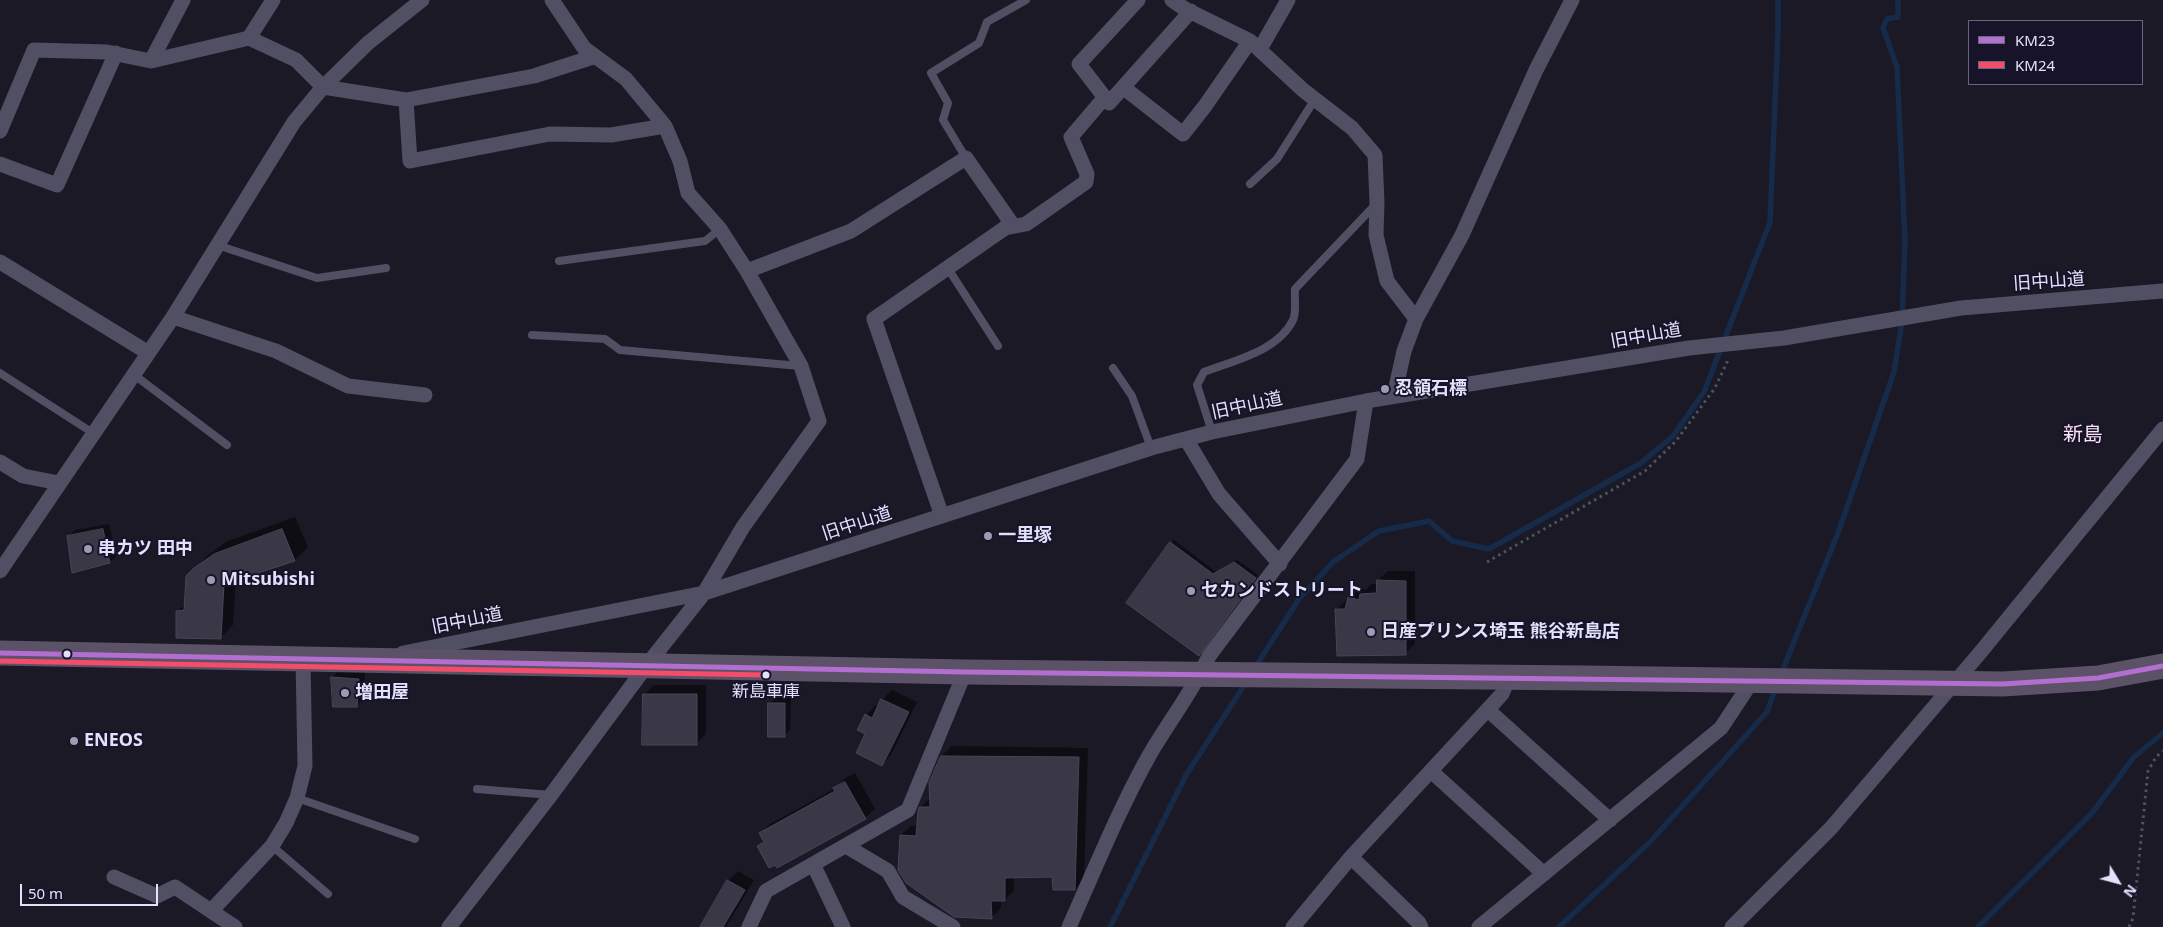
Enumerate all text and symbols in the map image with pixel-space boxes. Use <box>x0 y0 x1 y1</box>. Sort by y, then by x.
legend <box>1968 20 2143 85</box>
text: KM23 <box>2015 30 2055 50</box>
text: KM24 <box>2015 55 2055 75</box>
street label: 旧中山道 <box>2012 269 2086 295</box>
street label: 旧中山道 <box>1609 319 1683 353</box>
place label: 忍領石標 <box>1395 378 1467 400</box>
marker: 忍領石標 <box>1379 383 1391 395</box>
street label: 旧中山道 <box>1210 388 1284 424</box>
district label: 新島 <box>2063 423 2103 447</box>
street label: 旧中山道 <box>819 503 895 545</box>
place label: 一里塚 <box>998 525 1052 547</box>
marker: 一里塚 <box>982 530 994 542</box>
place label: 串カツ 田中 <box>98 538 193 560</box>
marker: 串カツ 田中 <box>82 543 94 555</box>
place label: Mitsubishi <box>221 569 315 591</box>
marker: Mitsubishi <box>205 574 217 586</box>
place label: セカンドストリート <box>1201 580 1363 602</box>
marker: セカンドストリート <box>1185 585 1197 597</box>
street label: 旧中山道 <box>430 604 504 638</box>
place label: 日産プリンス埼玉 熊谷新島店 <box>1381 621 1620 643</box>
marker: 日産プリンス埼玉 熊谷新島店 <box>1365 626 1377 638</box>
unlabelled marker <box>62 649 72 659</box>
marker: 新島車庫 <box>761 670 771 680</box>
place label: 増田屋 <box>355 682 409 704</box>
place label: 新島車庫 <box>732 682 800 702</box>
marker: 増田屋 <box>339 687 351 699</box>
place label: ENEOS <box>84 730 143 752</box>
marker: ENEOS <box>68 735 80 747</box>
north arrow <box>2093 857 2143 907</box>
scale bar <box>22 874 160 906</box>
text: N <box>2119 881 2141 902</box>
text: 50 m <box>28 883 63 903</box>

